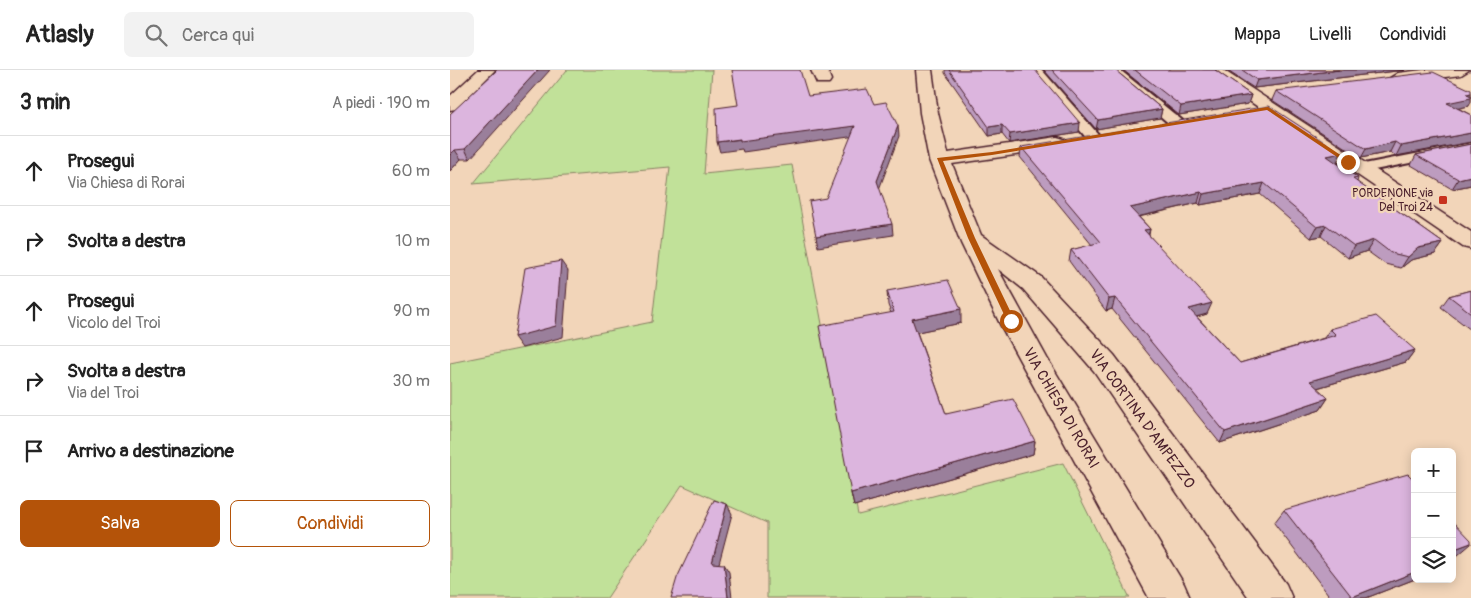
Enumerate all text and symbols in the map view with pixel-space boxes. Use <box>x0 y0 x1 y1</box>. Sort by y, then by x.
search box <box>124 12 474 57</box>
text: Atlasly <box>25 20 94 49</box>
icon: search <box>142 21 170 49</box>
text: Cerca qui <box>182 23 254 47</box>
text: Mappa <box>1234 23 1281 46</box>
text: Livelli <box>1309 23 1351 46</box>
text: Condividi <box>1379 23 1446 46</box>
text: 3 min <box>20 89 70 116</box>
text: A piedi · 190 m <box>332 93 430 113</box>
text: Prosegui <box>67 149 134 173</box>
route end <box>1337 151 1360 174</box>
icon: ahead <box>20 157 48 185</box>
text: 60 m <box>392 161 430 181</box>
text: Via Chiesa di Rorai <box>67 173 185 193</box>
place label: PORDENONE via Del Troi 24 <box>1352 186 1433 215</box>
marker: PORDENONE via Del Troi 24 <box>1437 194 1449 206</box>
icon: right <box>20 227 48 255</box>
text: Svolta a destra <box>67 229 186 253</box>
text: 10 m <box>395 231 430 251</box>
text: Prosegui <box>67 289 134 313</box>
icon: ahead <box>20 297 48 325</box>
text: 90 m <box>393 301 430 321</box>
route start <box>1000 310 1023 333</box>
text: Vicolo del Troi <box>67 313 160 333</box>
street label: VIA CHIESA DI RORAI <box>1019 344 1103 472</box>
street label: VIA CORTINA D'AMPEZZO <box>1085 346 1199 492</box>
text: Svolta a destra <box>67 359 186 383</box>
icon: right <box>20 367 48 395</box>
text: 30 m <box>392 371 430 391</box>
text: Via del Troi <box>67 383 139 403</box>
icon: arrive <box>20 437 48 465</box>
text: Arrivo a destinazione <box>67 439 234 463</box>
map controls <box>1411 448 1456 583</box>
button: + <box>1411 448 1456 493</box>
button: − <box>1411 493 1456 538</box>
button: Salva <box>20 500 220 547</box>
button: Condividi <box>230 500 430 547</box>
button: layers <box>1411 538 1456 583</box>

